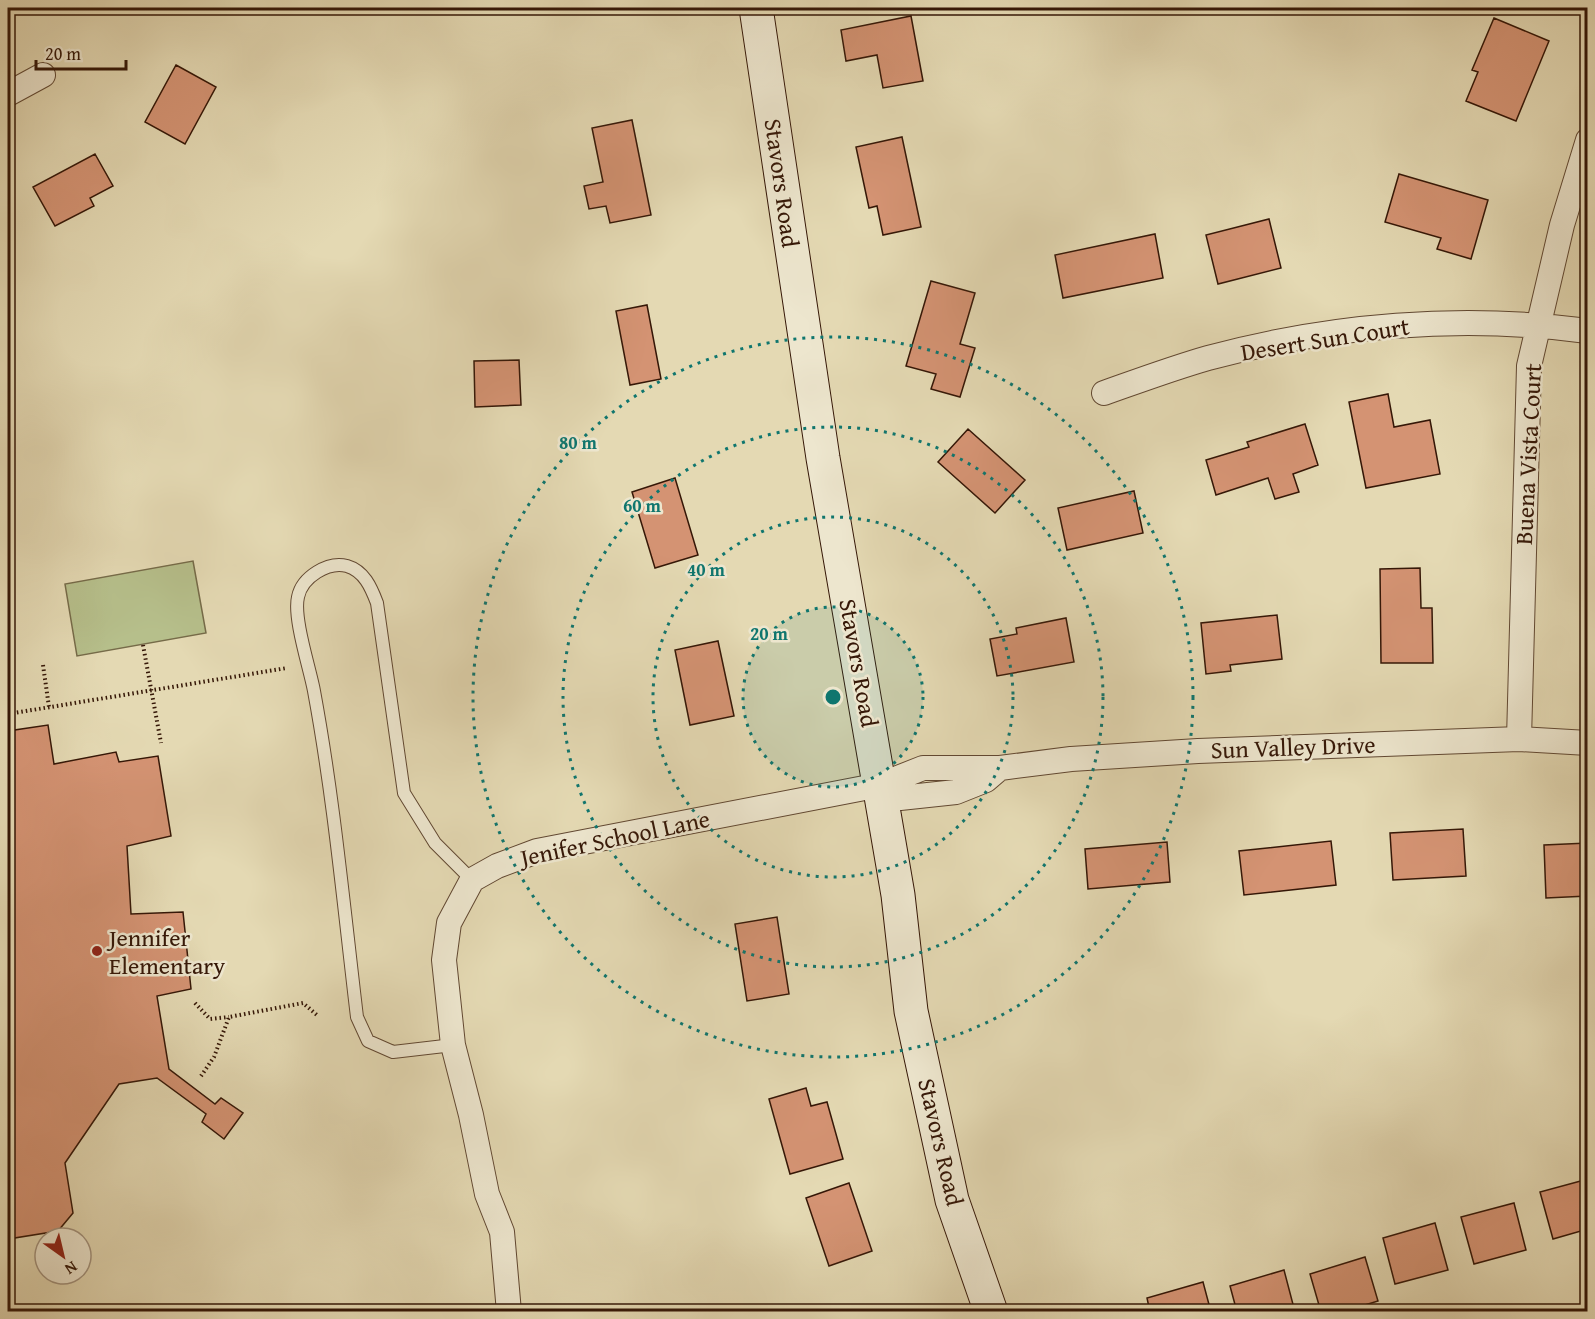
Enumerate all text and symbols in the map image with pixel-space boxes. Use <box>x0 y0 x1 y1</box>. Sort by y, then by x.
scale bar <box>36 33 126 71</box>
text: 20 m <box>45 40 81 67</box>
street label: Stavors Road <box>756 116 808 250</box>
street label: Desert Sun Court <box>1238 308 1412 370</box>
street label: Buena Vista Court <box>1506 362 1550 546</box>
text: 80 m <box>559 429 598 456</box>
text: 60 m <box>623 492 662 519</box>
text: 40 m <box>687 556 726 583</box>
street label: Stavors Road <box>830 596 888 730</box>
text: 20 m <box>750 620 789 647</box>
centre of rings <box>823 687 843 707</box>
street label: Sun Valley Drive <box>1210 727 1376 767</box>
street label: Jenifer School Lane <box>514 801 713 876</box>
place label: Jennifer Elementary <box>106 920 225 983</box>
marker: Jennifer Elementary <box>90 944 104 958</box>
street label: Stavors Road <box>909 1075 973 1209</box>
north arrow <box>33 1226 93 1286</box>
text: N <box>60 1255 83 1282</box>

